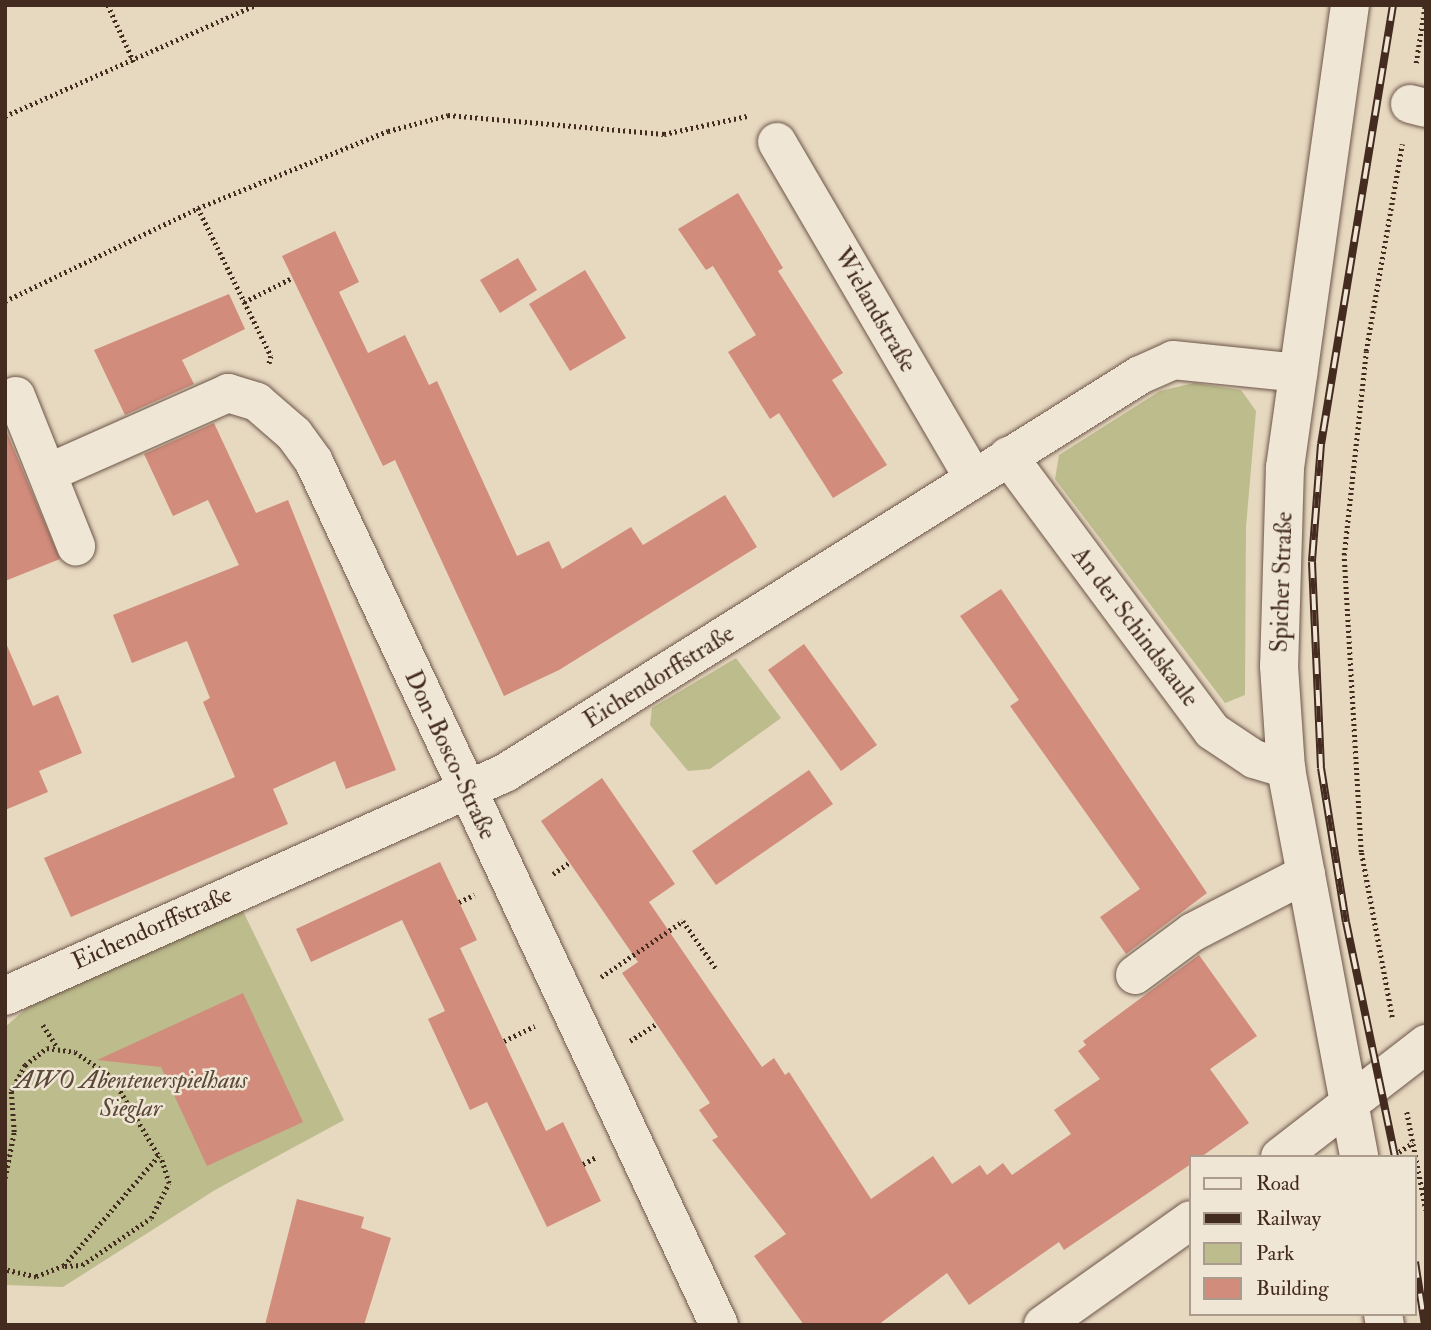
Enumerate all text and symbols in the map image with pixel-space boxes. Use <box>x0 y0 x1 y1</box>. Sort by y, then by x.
street label: Wielandstraße <box>828 243 922 377</box>
street label: Spicher Straße <box>1265 511 1299 653</box>
street label: An der Schindskaule <box>1066 541 1204 713</box>
street label: Eichendorffstraße <box>578 619 740 735</box>
street label: Don-Bosco-Straße <box>398 666 502 844</box>
street label: Eichendorffstraße <box>68 880 236 976</box>
park label: AWO Abenteuerspielhaus Sieglar <box>15 1067 247 1123</box>
legend <box>1190 1155 1417 1316</box>
text: Road <box>1256 1170 1300 1197</box>
text: Railway <box>1256 1205 1321 1232</box>
text: Park <box>1256 1240 1294 1267</box>
text: Building <box>1256 1275 1329 1302</box>

